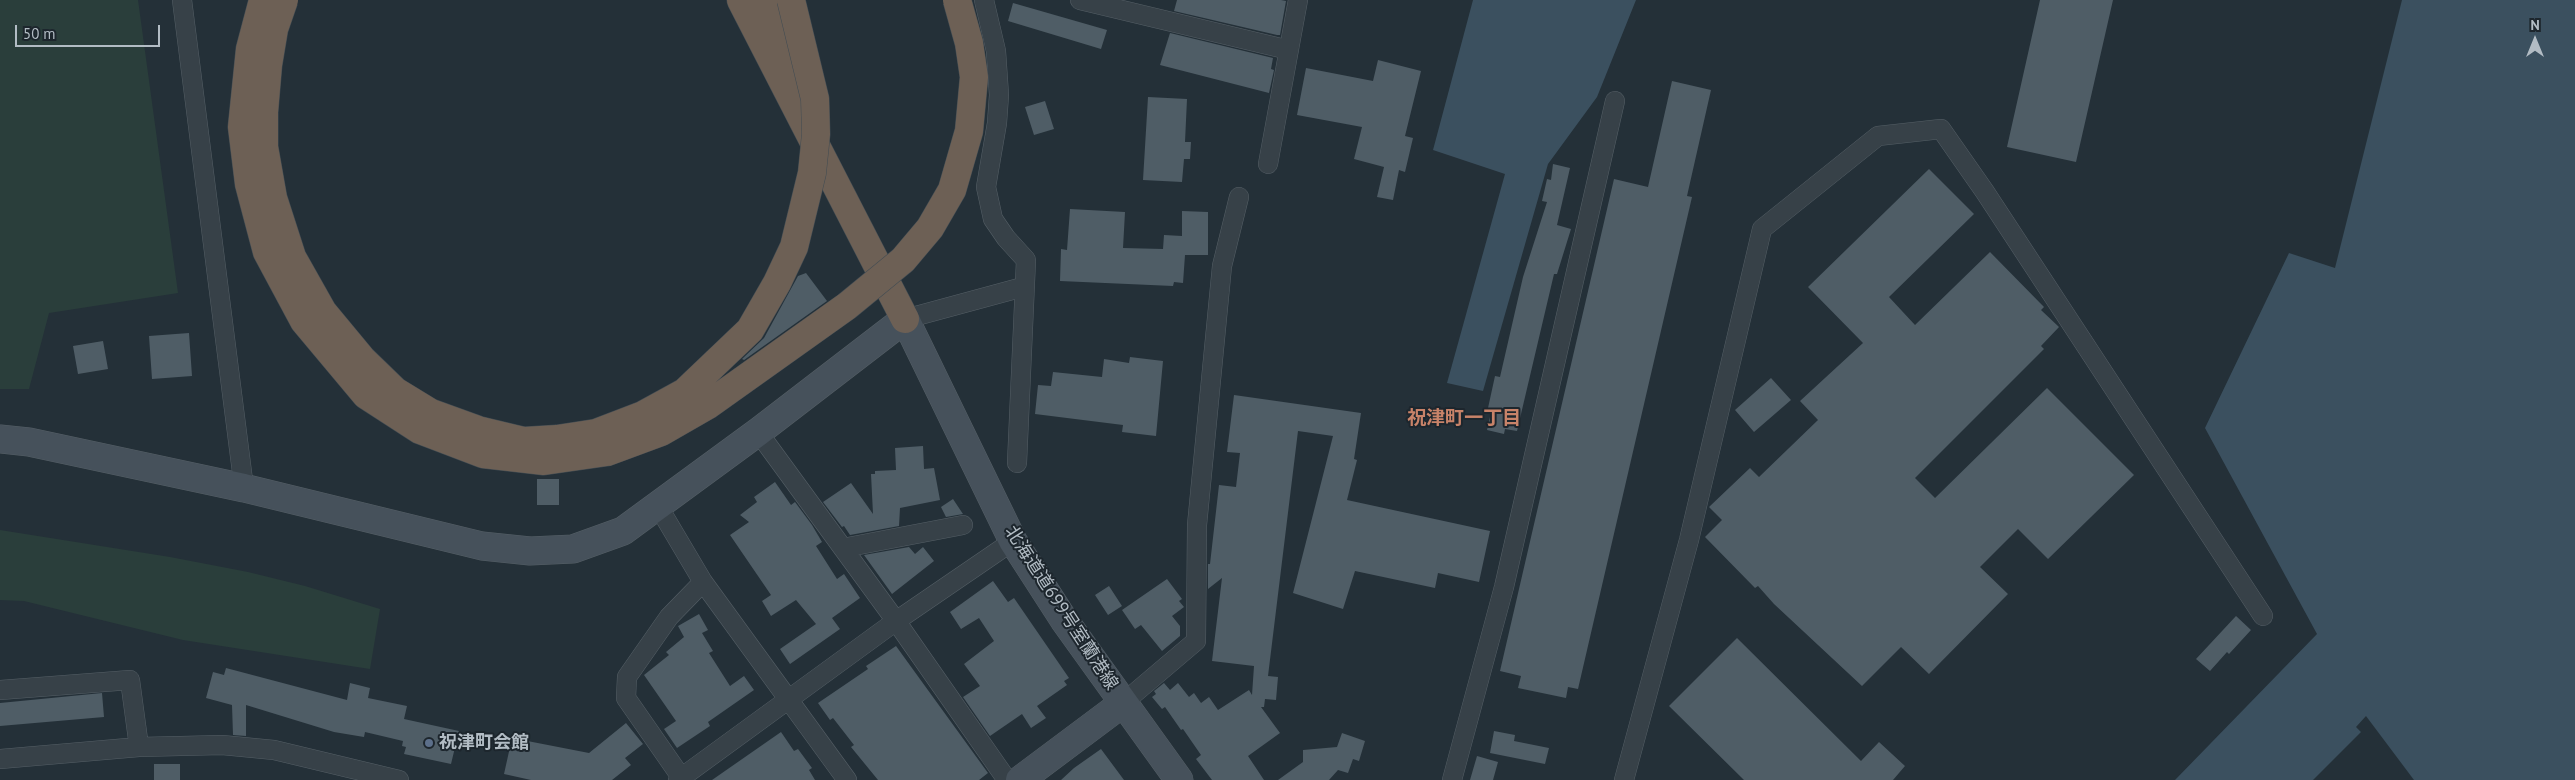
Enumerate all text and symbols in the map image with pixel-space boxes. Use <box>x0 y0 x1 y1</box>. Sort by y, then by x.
scale bar <box>18 15 162 47</box>
north arrow <box>2510 15 2560 65</box>
text: N <box>2530 16 2540 34</box>
text: 50 m <box>23 24 56 43</box>
district label: 祝津町一丁目 <box>1407 408 1521 430</box>
street label: 北海道道699号室蘭港線 <box>1000 522 1122 694</box>
place label: 祝津町会館 <box>439 732 529 754</box>
marker: 祝津町会館 <box>423 737 435 749</box>

